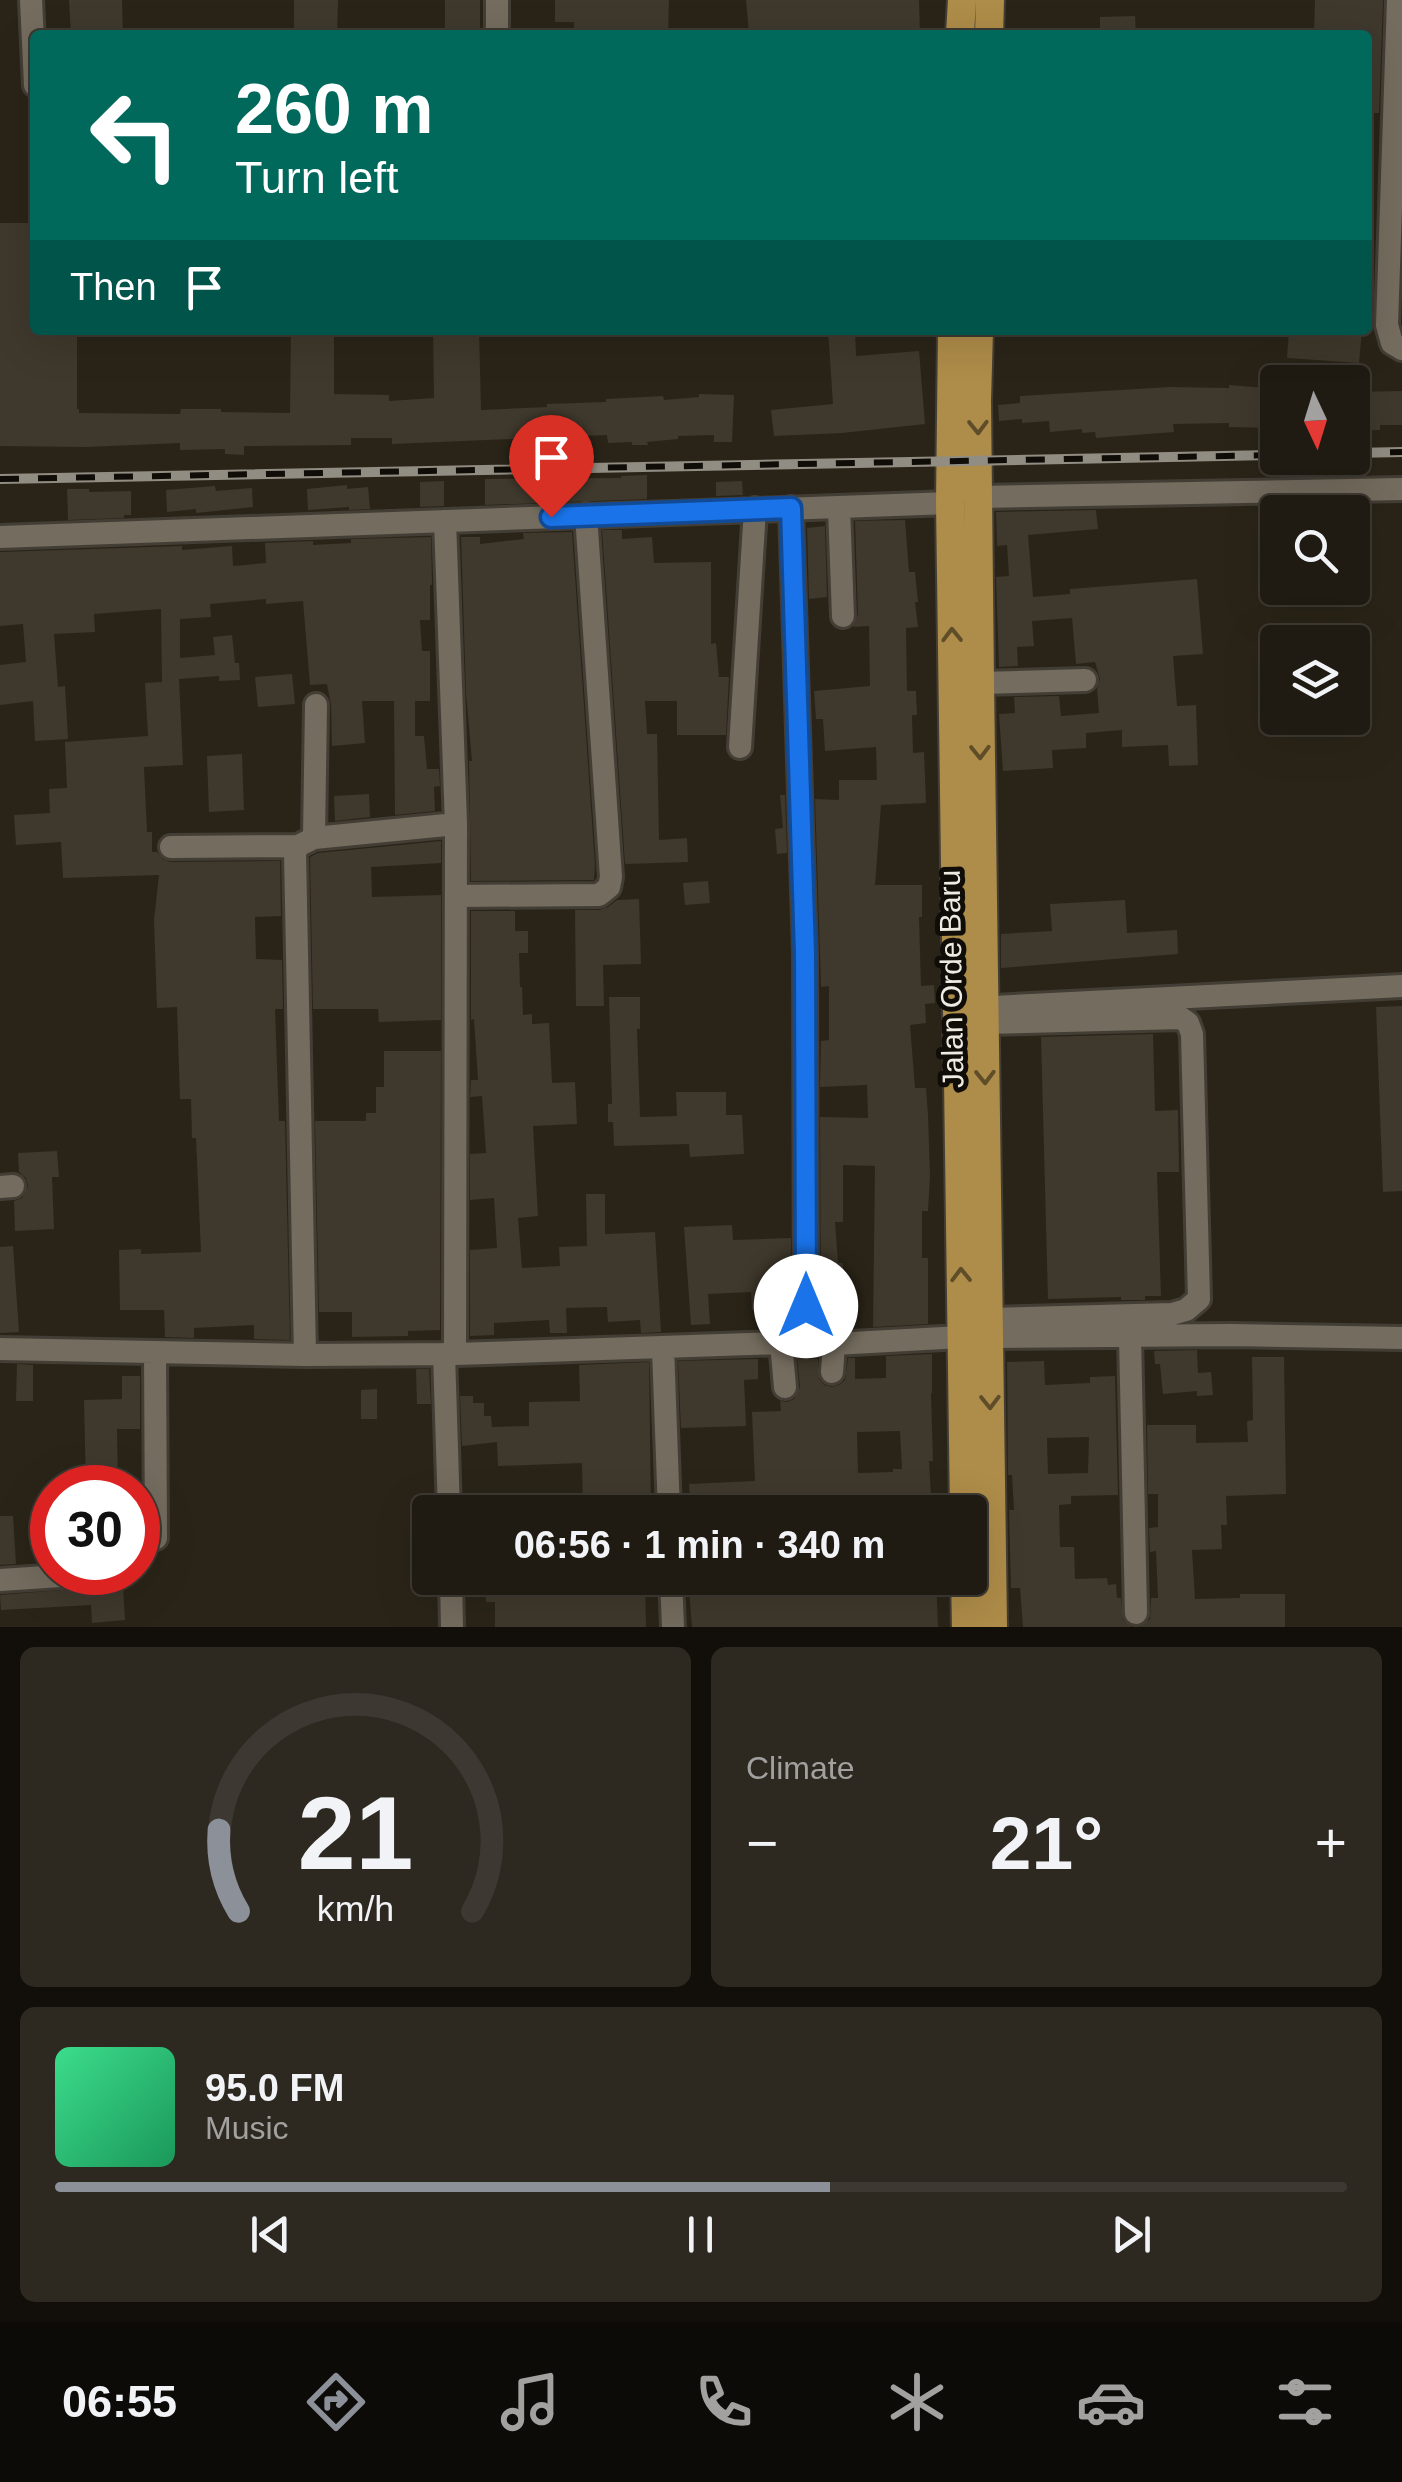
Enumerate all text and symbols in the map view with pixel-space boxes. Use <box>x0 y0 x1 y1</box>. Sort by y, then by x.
icon: left <box>70 70 200 200</box>
text: 260 m <box>235 70 433 148</box>
text: Turn left <box>235 152 398 203</box>
icon: arrive <box>177 260 232 315</box>
text: Then <box>70 266 157 308</box>
north arrow <box>1260 365 1370 475</box>
map controls <box>1260 365 1370 735</box>
pin <box>509 415 594 518</box>
one-way arrow <box>967 420 989 436</box>
icon: arrive <box>524 430 579 485</box>
button: search <box>1260 495 1370 605</box>
button: layers <box>1260 625 1370 735</box>
one-way arrow <box>941 627 962 643</box>
one-way arrow <box>970 745 991 761</box>
street label: Jalan Orde Baru <box>933 870 969 1088</box>
one-way arrow <box>974 1070 996 1086</box>
position arrow <box>754 1254 858 1358</box>
one-way arrow <box>950 1267 971 1283</box>
one-way arrow <box>979 1395 1000 1411</box>
speed limit sign: 30 <box>30 1465 160 1595</box>
text: 06:56 · 1 min · 340 m <box>514 1524 885 1566</box>
text: Climate <box>746 1750 854 1786</box>
text: 21 <box>298 1775 413 1891</box>
text: 21° <box>990 1801 1103 1885</box>
text: − <box>746 1812 778 1874</box>
text: + <box>1315 1812 1347 1874</box>
text: km/h <box>317 1889 394 1929</box>
text: 95.0 FM <box>205 2067 344 2109</box>
text: Music <box>205 2110 289 2146</box>
icon: previous <box>243 2207 298 2262</box>
icon: pause <box>673 2207 728 2262</box>
icon: next <box>1104 2207 1159 2262</box>
icon: directions <box>301 2367 371 2437</box>
icon: music <box>495 2367 565 2437</box>
icon: phone <box>689 2367 759 2437</box>
icon: climate <box>882 2367 952 2437</box>
icon: car <box>1076 2367 1146 2437</box>
icon: filters <box>1270 2367 1340 2437</box>
text: 06:55 <box>62 2376 177 2427</box>

